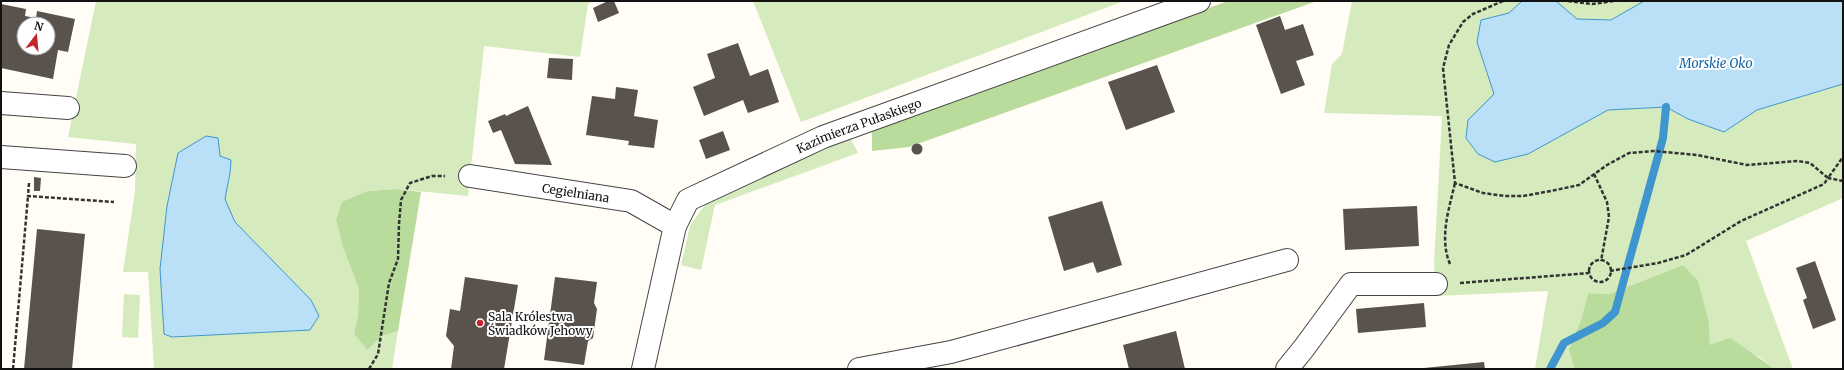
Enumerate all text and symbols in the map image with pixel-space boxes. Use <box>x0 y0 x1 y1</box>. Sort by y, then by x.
north arrow <box>16 16 56 56</box>
text: N <box>33 18 45 34</box>
water label: Morskie Oko <box>1678 55 1753 72</box>
street label: Kazimierza Pułaskiego <box>794 95 923 156</box>
street label: Cegielniana <box>541 180 611 205</box>
place label: Sala Królestwa Świadków Jehowy <box>488 309 593 338</box>
marker: Sala Królestwa Świadków Jehowy <box>475 318 485 328</box>

